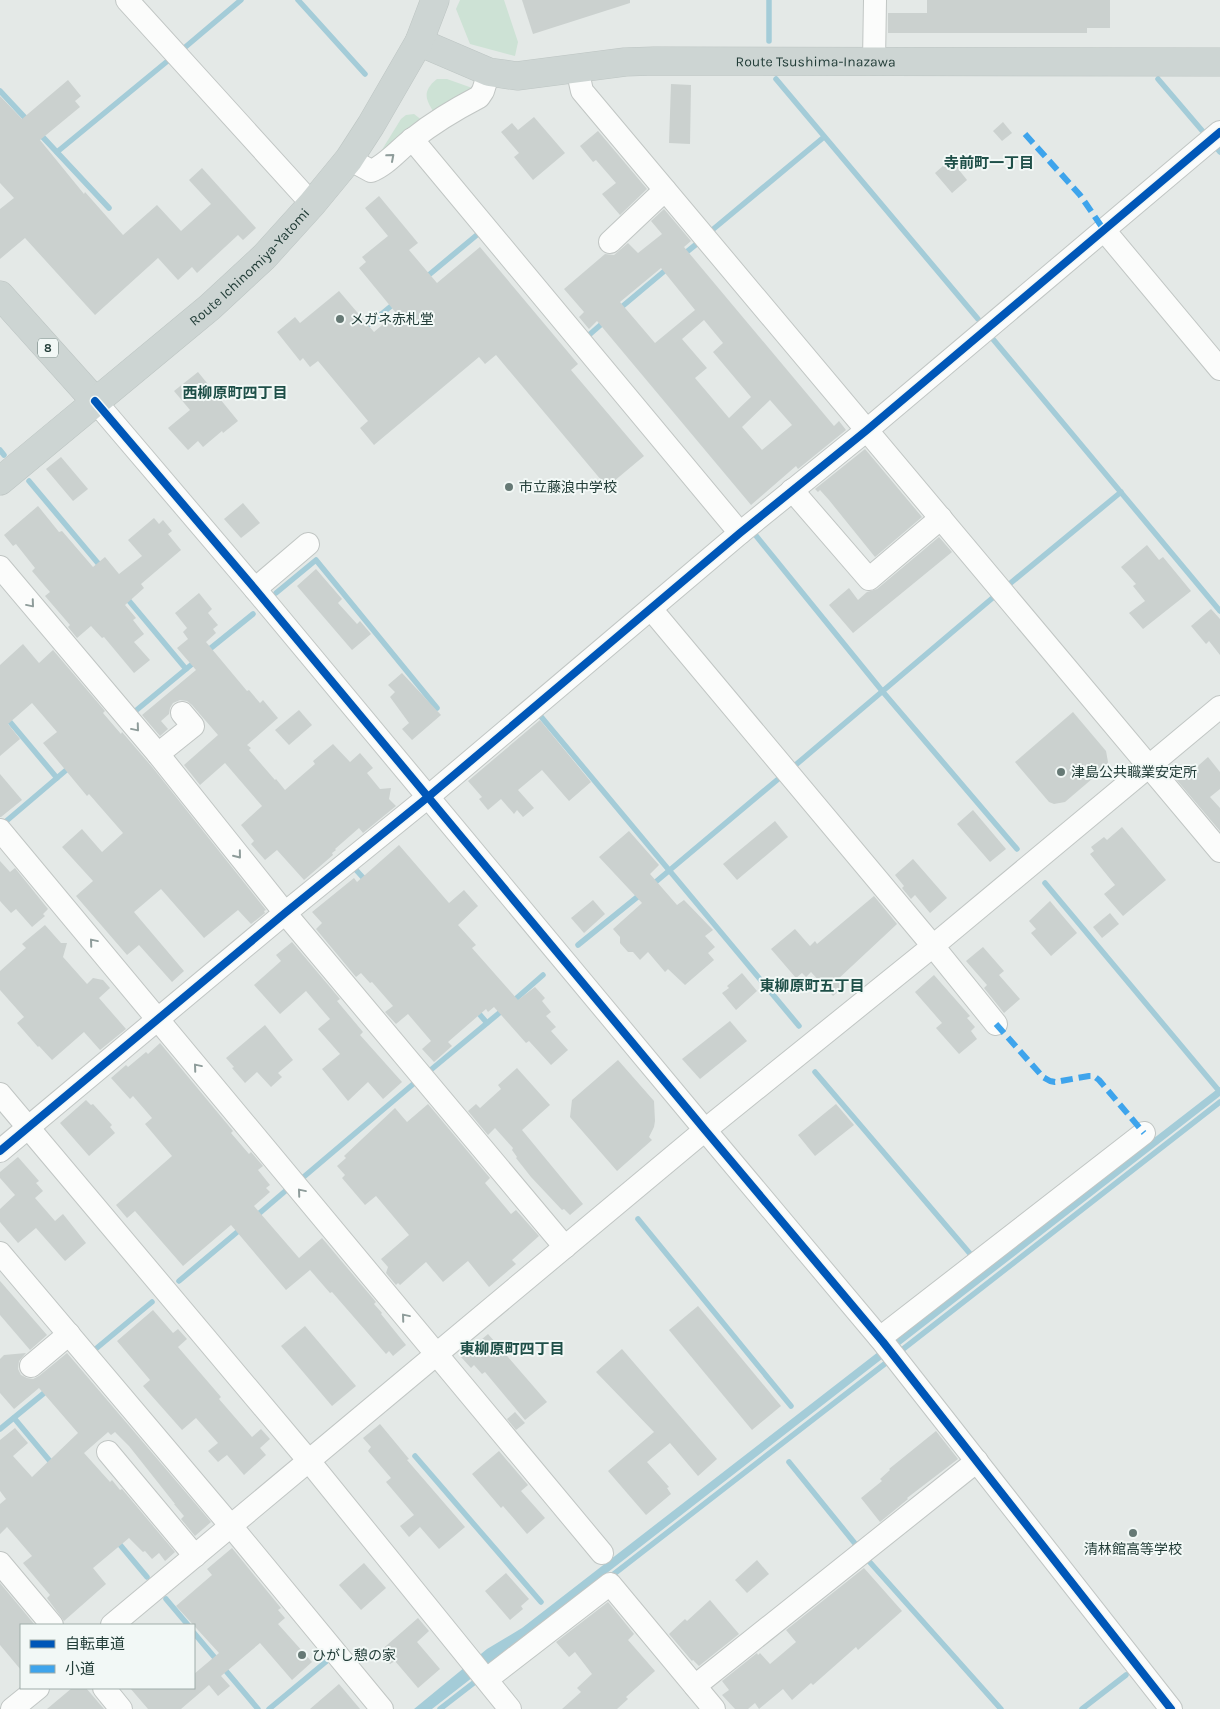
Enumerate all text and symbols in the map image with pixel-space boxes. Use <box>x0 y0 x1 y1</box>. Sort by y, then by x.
street label: Route Tsushima-Inazawa <box>736 53 896 70</box>
one-way arrow <box>385 154 394 163</box>
district label: 寺前町一丁目 <box>944 154 1034 172</box>
street label: Route Ichinomiya-Yatomi <box>186 205 313 330</box>
place label: メガネ赤札堂 <box>350 311 434 328</box>
marker: メガネ赤札堂 <box>334 313 346 325</box>
road number: 8 <box>38 338 58 358</box>
district label: 西柳原町四丁目 <box>182 384 288 402</box>
place label: 市立藤浪中学校 <box>519 479 617 496</box>
marker: 市立藤浪中学校 <box>503 481 515 493</box>
one-way arrow <box>26 598 34 607</box>
one-way arrow <box>131 723 140 732</box>
place label: 津島公共職業安定所 <box>1071 764 1197 781</box>
marker: 津島公共職業安定所 <box>1055 766 1067 778</box>
one-way arrow <box>233 849 241 858</box>
one-way arrow <box>90 939 99 948</box>
district label: 東柳原町五丁目 <box>759 977 865 995</box>
one-way arrow <box>194 1064 203 1073</box>
one-way arrow <box>298 1189 306 1198</box>
one-way arrow <box>402 1314 410 1323</box>
district label: 東柳原町四丁目 <box>459 1340 565 1358</box>
marker: 清林館高等学校 <box>1127 1527 1139 1539</box>
place label: 清林館高等学校 <box>1084 1541 1182 1558</box>
legend <box>20 1624 195 1689</box>
text: 自転車道 <box>65 1635 125 1653</box>
place label: ひがし憩の家 <box>312 1647 396 1664</box>
marker: ひがし憩の家 <box>296 1649 308 1661</box>
text: 小道 <box>65 1660 95 1678</box>

